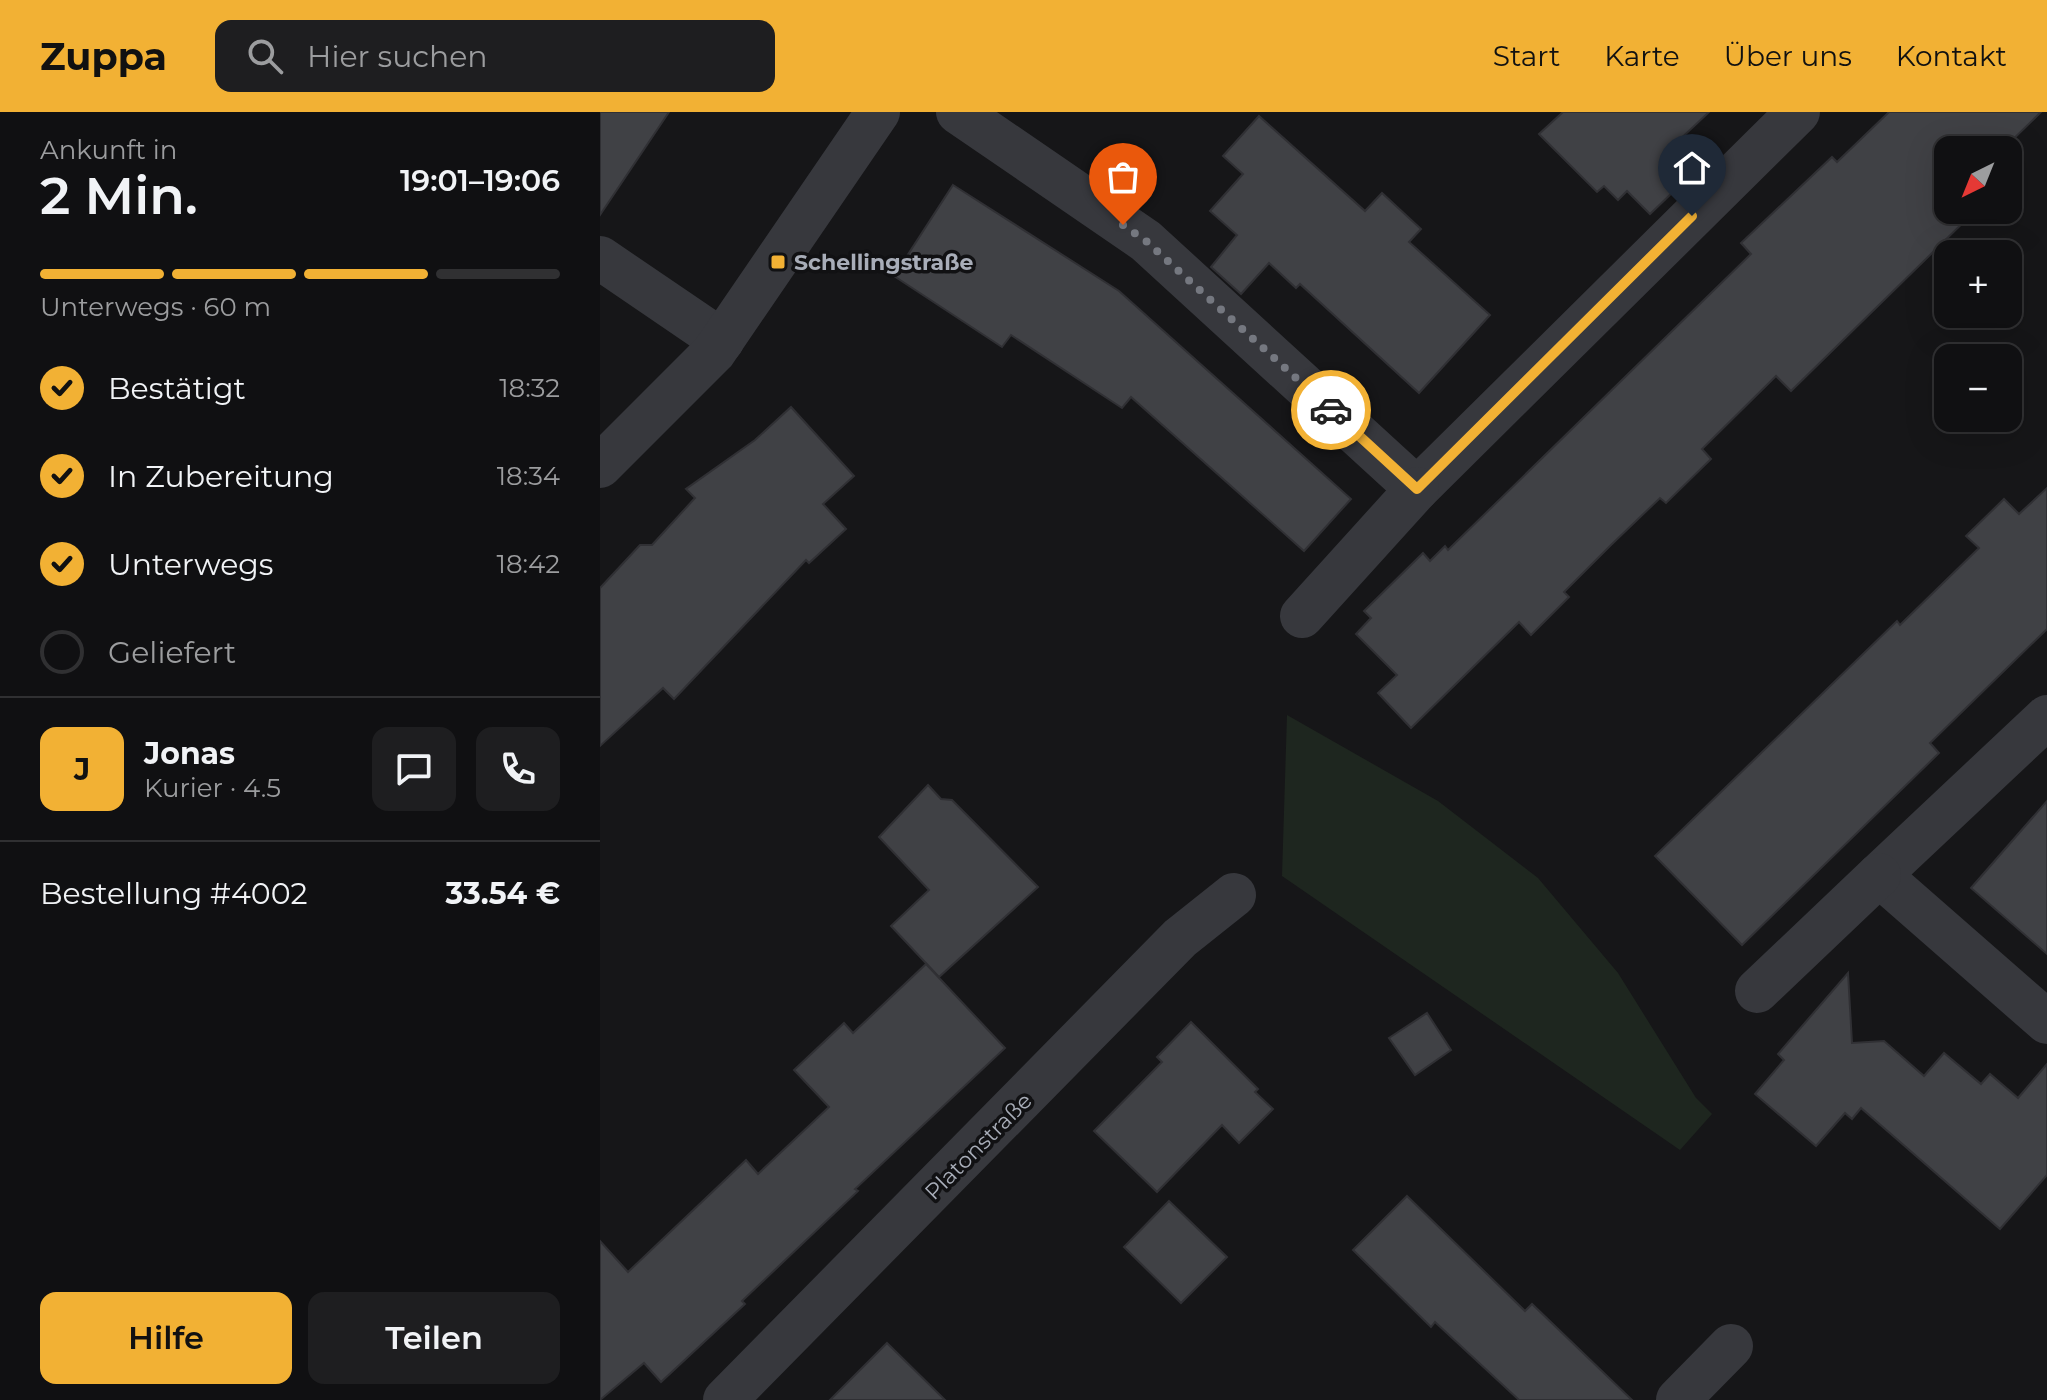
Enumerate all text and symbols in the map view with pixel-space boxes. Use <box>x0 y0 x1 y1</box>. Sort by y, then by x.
search box <box>215 20 775 92</box>
text: Zuppa <box>40 33 167 80</box>
icon: search <box>243 34 287 78</box>
text: Hier suchen <box>307 38 488 75</box>
text: Start <box>1493 39 1560 73</box>
text: Karte <box>1604 39 1680 73</box>
text: Über uns <box>1724 39 1852 73</box>
text: Kontakt <box>1896 39 2007 73</box>
text: Ankunft in <box>40 134 177 166</box>
pin <box>1658 134 1726 216</box>
north arrow <box>1934 136 2022 224</box>
map controls <box>1934 136 2022 432</box>
pin <box>1089 143 1157 225</box>
icon: home <box>1670 146 1714 190</box>
icon: bag <box>1101 155 1145 199</box>
text: 19:01–19:06 <box>400 162 560 199</box>
text: 2 Min. <box>40 164 198 227</box>
button: + <box>1934 240 2022 328</box>
place label: Schellingstraße <box>794 249 973 276</box>
marker: Schellingstraße <box>769 253 787 271</box>
text: Unterwegs · 60 m <box>40 291 271 323</box>
button: − <box>1934 344 2022 432</box>
icon: check <box>40 366 84 410</box>
text: Bestätigt <box>108 370 246 407</box>
courier <box>1291 370 1371 450</box>
text: 18:32 <box>499 372 560 404</box>
icon: car <box>1309 388 1353 432</box>
icon: check <box>40 454 84 498</box>
text: In Zubereitung <box>108 458 334 495</box>
text: 18:34 <box>497 460 560 492</box>
icon: check <box>40 542 84 586</box>
text: Unterwegs <box>108 546 273 583</box>
text: 18:42 <box>497 548 560 580</box>
text: Geliefert <box>108 634 236 671</box>
button: chat <box>372 727 456 811</box>
button: phone <box>476 727 560 811</box>
text: Jonas <box>144 735 235 772</box>
text: J <box>74 751 90 788</box>
text: Kurier · 4.5 <box>144 772 281 804</box>
text: Bestellung #4002 <box>40 875 308 912</box>
text: 33.54 € <box>445 875 560 912</box>
street label: Platonstraße <box>919 1087 1038 1206</box>
button: Hilfe <box>40 1292 292 1384</box>
button: Teilen <box>308 1292 560 1384</box>

